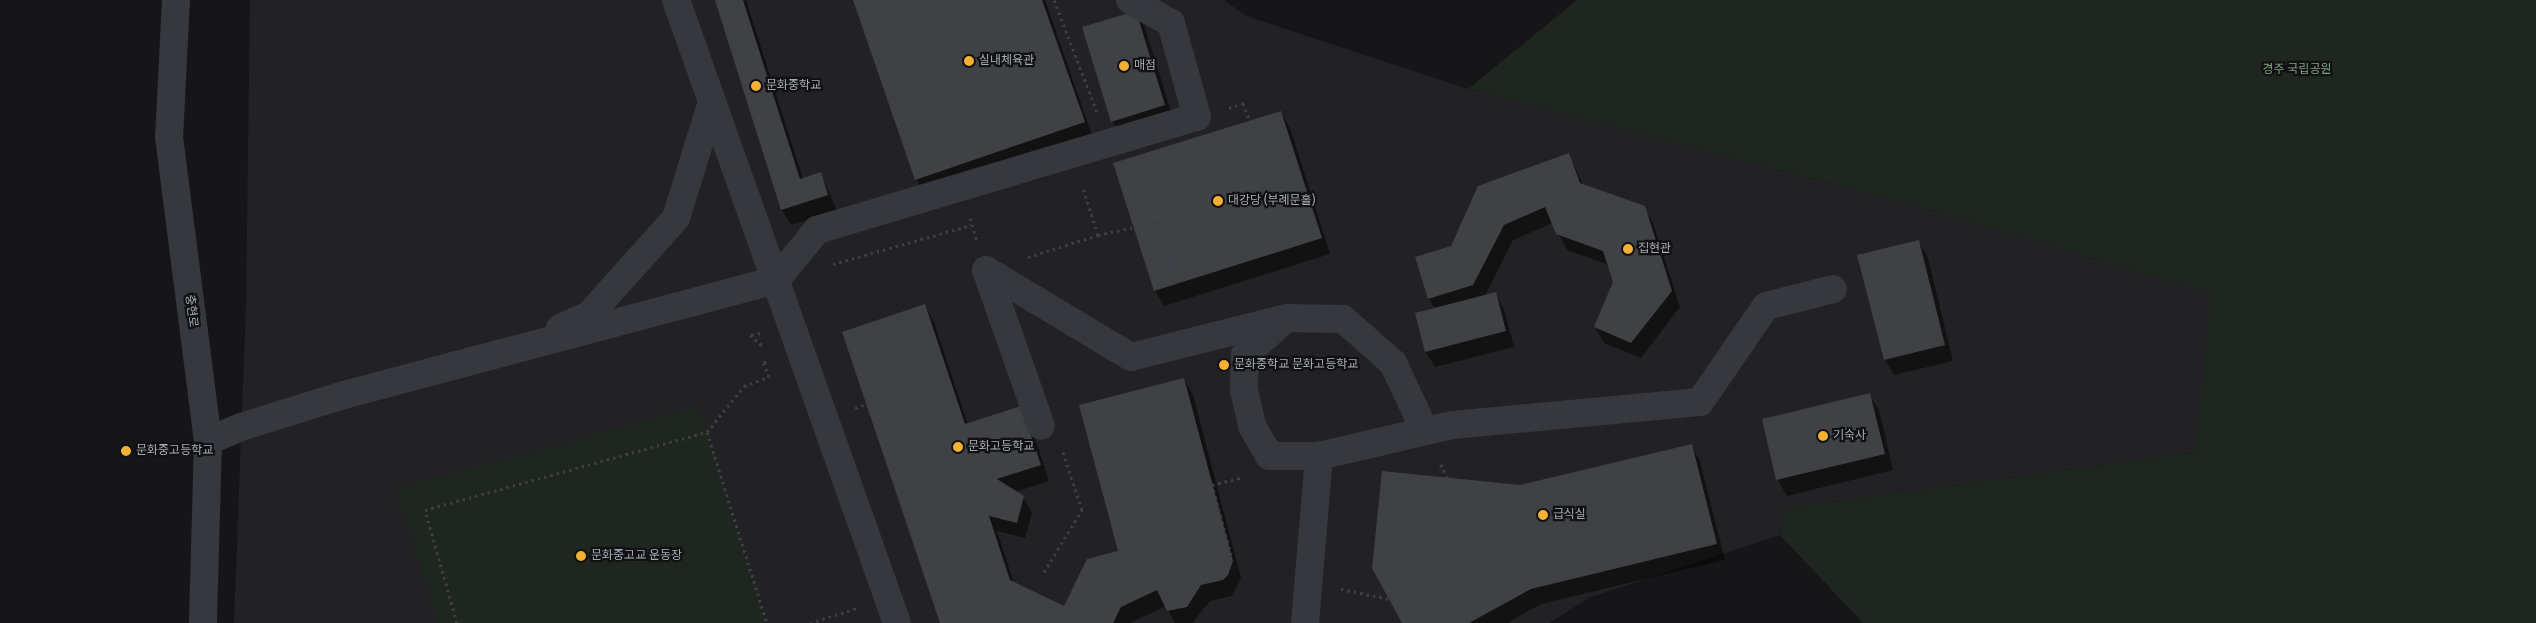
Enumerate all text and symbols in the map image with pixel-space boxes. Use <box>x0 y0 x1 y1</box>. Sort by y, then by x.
place label: 실내체육관 <box>979 54 1034 68</box>
marker: 실내체육관 <box>963 55 975 67</box>
place label: 매점 <box>1134 59 1156 73</box>
marker: 매점 <box>1118 60 1130 72</box>
park label: 경주 국립공원 <box>2262 63 2332 77</box>
place label: 문화중학교 <box>766 79 821 93</box>
marker: 문화중학교 <box>750 80 762 92</box>
place label: 대강당 (부례문홀) <box>1228 194 1315 208</box>
marker: 대강당 (부례문홀) <box>1212 195 1224 207</box>
place label: 집현관 <box>1638 242 1671 256</box>
marker: 집현관 <box>1622 243 1634 255</box>
street label: 충현로 <box>182 294 200 328</box>
place label: 문화중학교 문화고등학교 <box>1234 358 1358 372</box>
marker: 문화중학교 문화고등학교 <box>1218 359 1230 371</box>
place label: 기숙사 <box>1833 429 1866 443</box>
marker: 기숙사 <box>1817 430 1829 442</box>
place label: 문화고등학교 <box>968 440 1034 454</box>
marker: 문화고등학교 <box>952 441 964 453</box>
place label: 문화중고등학교 <box>136 444 213 458</box>
marker: 문화중고등학교 <box>120 445 132 457</box>
place label: 급식실 <box>1553 508 1586 522</box>
marker: 급식실 <box>1537 509 1549 521</box>
place label: 문화중고교 운동장 <box>591 549 682 563</box>
marker: 문화중고교 운동장 <box>575 550 587 562</box>

